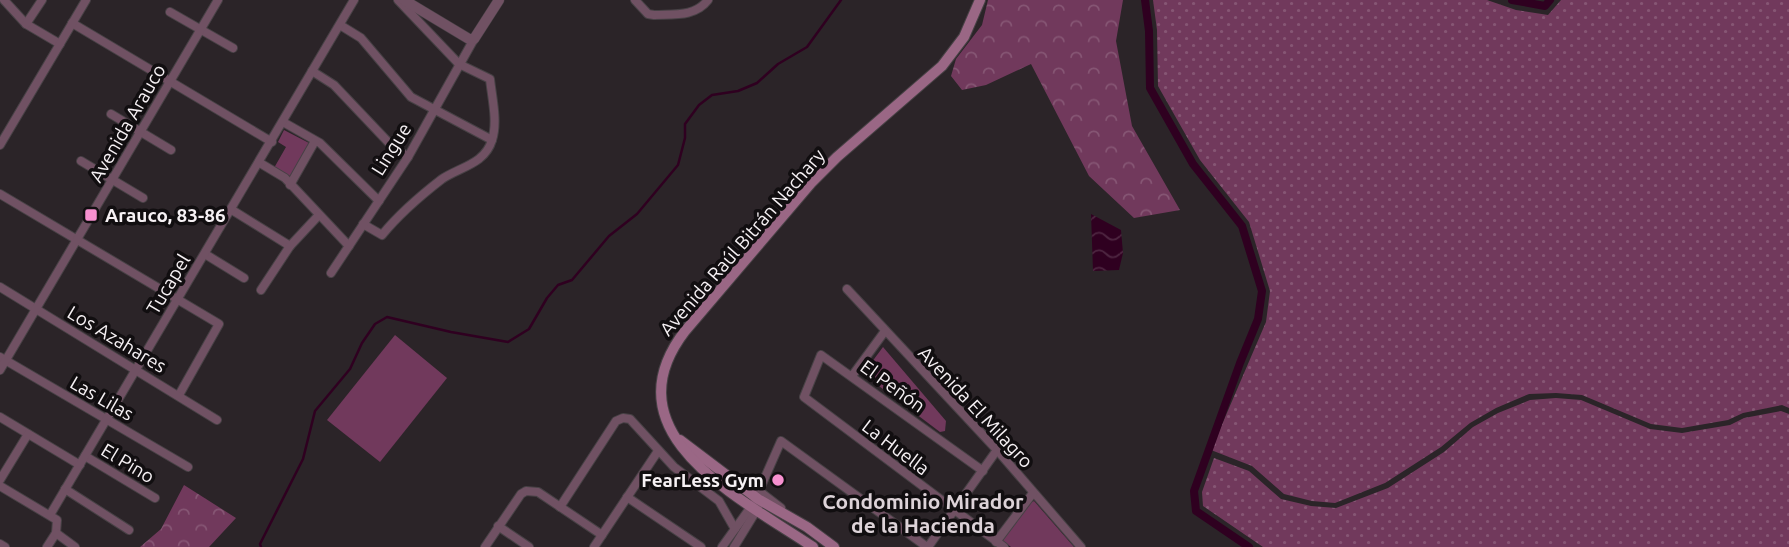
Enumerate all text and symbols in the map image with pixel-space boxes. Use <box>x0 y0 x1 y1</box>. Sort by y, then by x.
street label: Avenida Arauco <box>84 60 170 186</box>
street label: Lingue <box>366 119 416 179</box>
street label: Avenida Raúl Bitrán Nachary <box>655 144 829 340</box>
place label: Arauco, 83-86 <box>105 204 226 226</box>
marker: Arauco, 83-86 <box>83 207 99 223</box>
street label: Tucapel <box>142 250 194 318</box>
street label: Los Azahares <box>64 301 170 377</box>
street label: Avenida El Milagro <box>914 342 1038 472</box>
street label: El Peñón <box>856 355 930 417</box>
street label: Las Lilas <box>66 371 138 425</box>
street label: La Huella <box>858 415 934 479</box>
street label: El Pino <box>98 439 158 487</box>
place label: FearLess Gym <box>641 469 764 491</box>
marker: FearLess Gym <box>770 472 786 488</box>
district label: Condominio Mirador de la Hacienda <box>822 489 1024 537</box>

